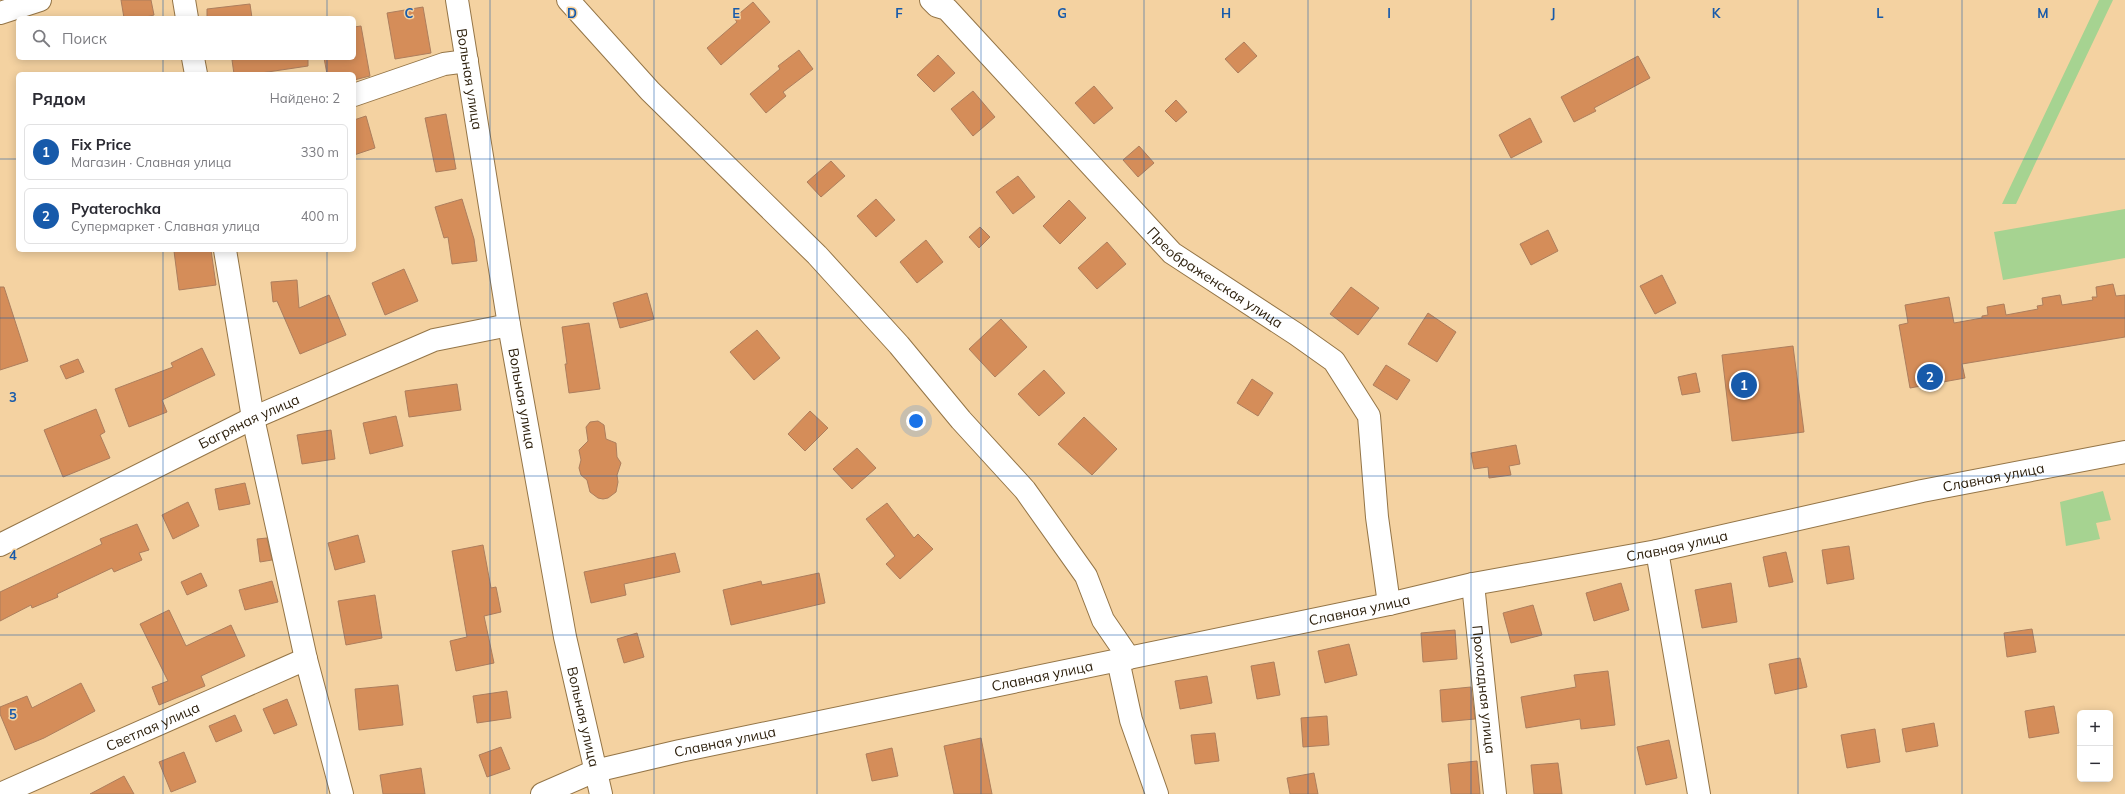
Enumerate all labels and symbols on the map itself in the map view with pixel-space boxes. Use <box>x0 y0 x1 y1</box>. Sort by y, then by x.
text: C <box>405 5 414 21</box>
text: D <box>567 5 577 21</box>
text: E <box>732 5 740 21</box>
text: F <box>895 5 903 21</box>
text: G <box>1057 5 1067 21</box>
text: H <box>1221 5 1231 21</box>
text: I <box>1387 5 1391 21</box>
text: J <box>1551 5 1555 21</box>
text: K <box>1712 5 1722 21</box>
text: L <box>1876 5 1884 21</box>
text: M <box>2037 5 2049 21</box>
street label: Вольная улица <box>453 27 487 131</box>
street label: Преображенская улица <box>1143 223 1286 332</box>
street label: Вольная улица <box>504 347 540 451</box>
pin: 2 <box>1917 362 1943 392</box>
pin: 1 <box>1731 370 1757 400</box>
text: 3 <box>9 389 17 405</box>
street label: Багряная улица <box>195 390 302 453</box>
your location <box>906 411 926 431</box>
street label: Славная улица <box>1941 459 2046 496</box>
street label: Славная улица <box>1625 526 1729 565</box>
text: 4 <box>9 547 17 563</box>
street label: Славная улица <box>1307 590 1412 629</box>
street label: Прохладная улица <box>1468 624 1500 755</box>
street label: Славная улица <box>990 657 1095 695</box>
street label: Вольная улица <box>563 665 604 769</box>
street label: Светлая улица <box>103 698 202 755</box>
text: 5 <box>9 706 17 722</box>
street label: Славная улица <box>672 722 777 761</box>

